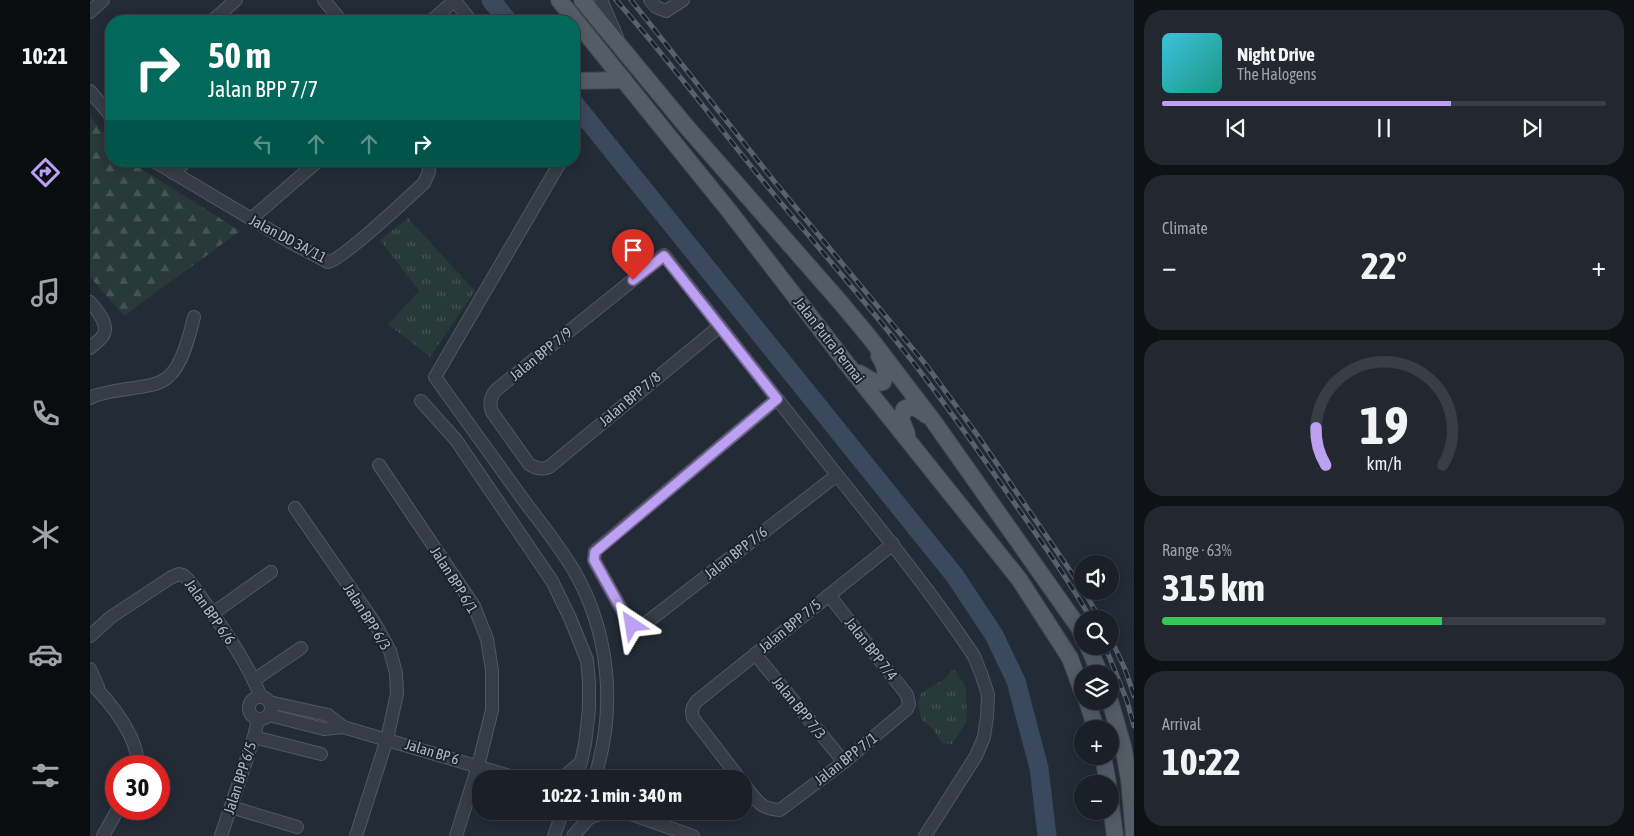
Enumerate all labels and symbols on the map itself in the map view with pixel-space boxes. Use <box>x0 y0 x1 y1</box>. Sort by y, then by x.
street label: Jalan DD 3A/11 <box>247 211 330 266</box>
pin <box>612 229 654 280</box>
street label: Jalan Putra Permai <box>791 294 868 386</box>
street label: Jalan BPP 7/9 <box>506 323 575 384</box>
street label: Jalan BPP 7/8 <box>595 368 664 429</box>
street label: Jalan BPP 7/6 <box>701 523 771 582</box>
street label: Jalan BPP 6/1 <box>427 543 482 616</box>
street label: Jalan BPP 6/6 <box>182 576 239 647</box>
street label: Jalan BPP 6/3 <box>340 580 395 653</box>
street label: Jalan BPP 7/5 <box>755 595 824 656</box>
position arrow <box>605 598 657 650</box>
street label: Jalan BPP 7/4 <box>842 614 901 684</box>
street label: Jalan BPP 7/3 <box>769 673 830 742</box>
street label: Jalan BPP 7/1 <box>811 729 881 788</box>
street label: Jalan BP 6 <box>403 735 461 768</box>
street label: Jalan BPP 6/5 <box>220 740 259 816</box>
speed limit sign: 30 <box>105 755 170 820</box>

